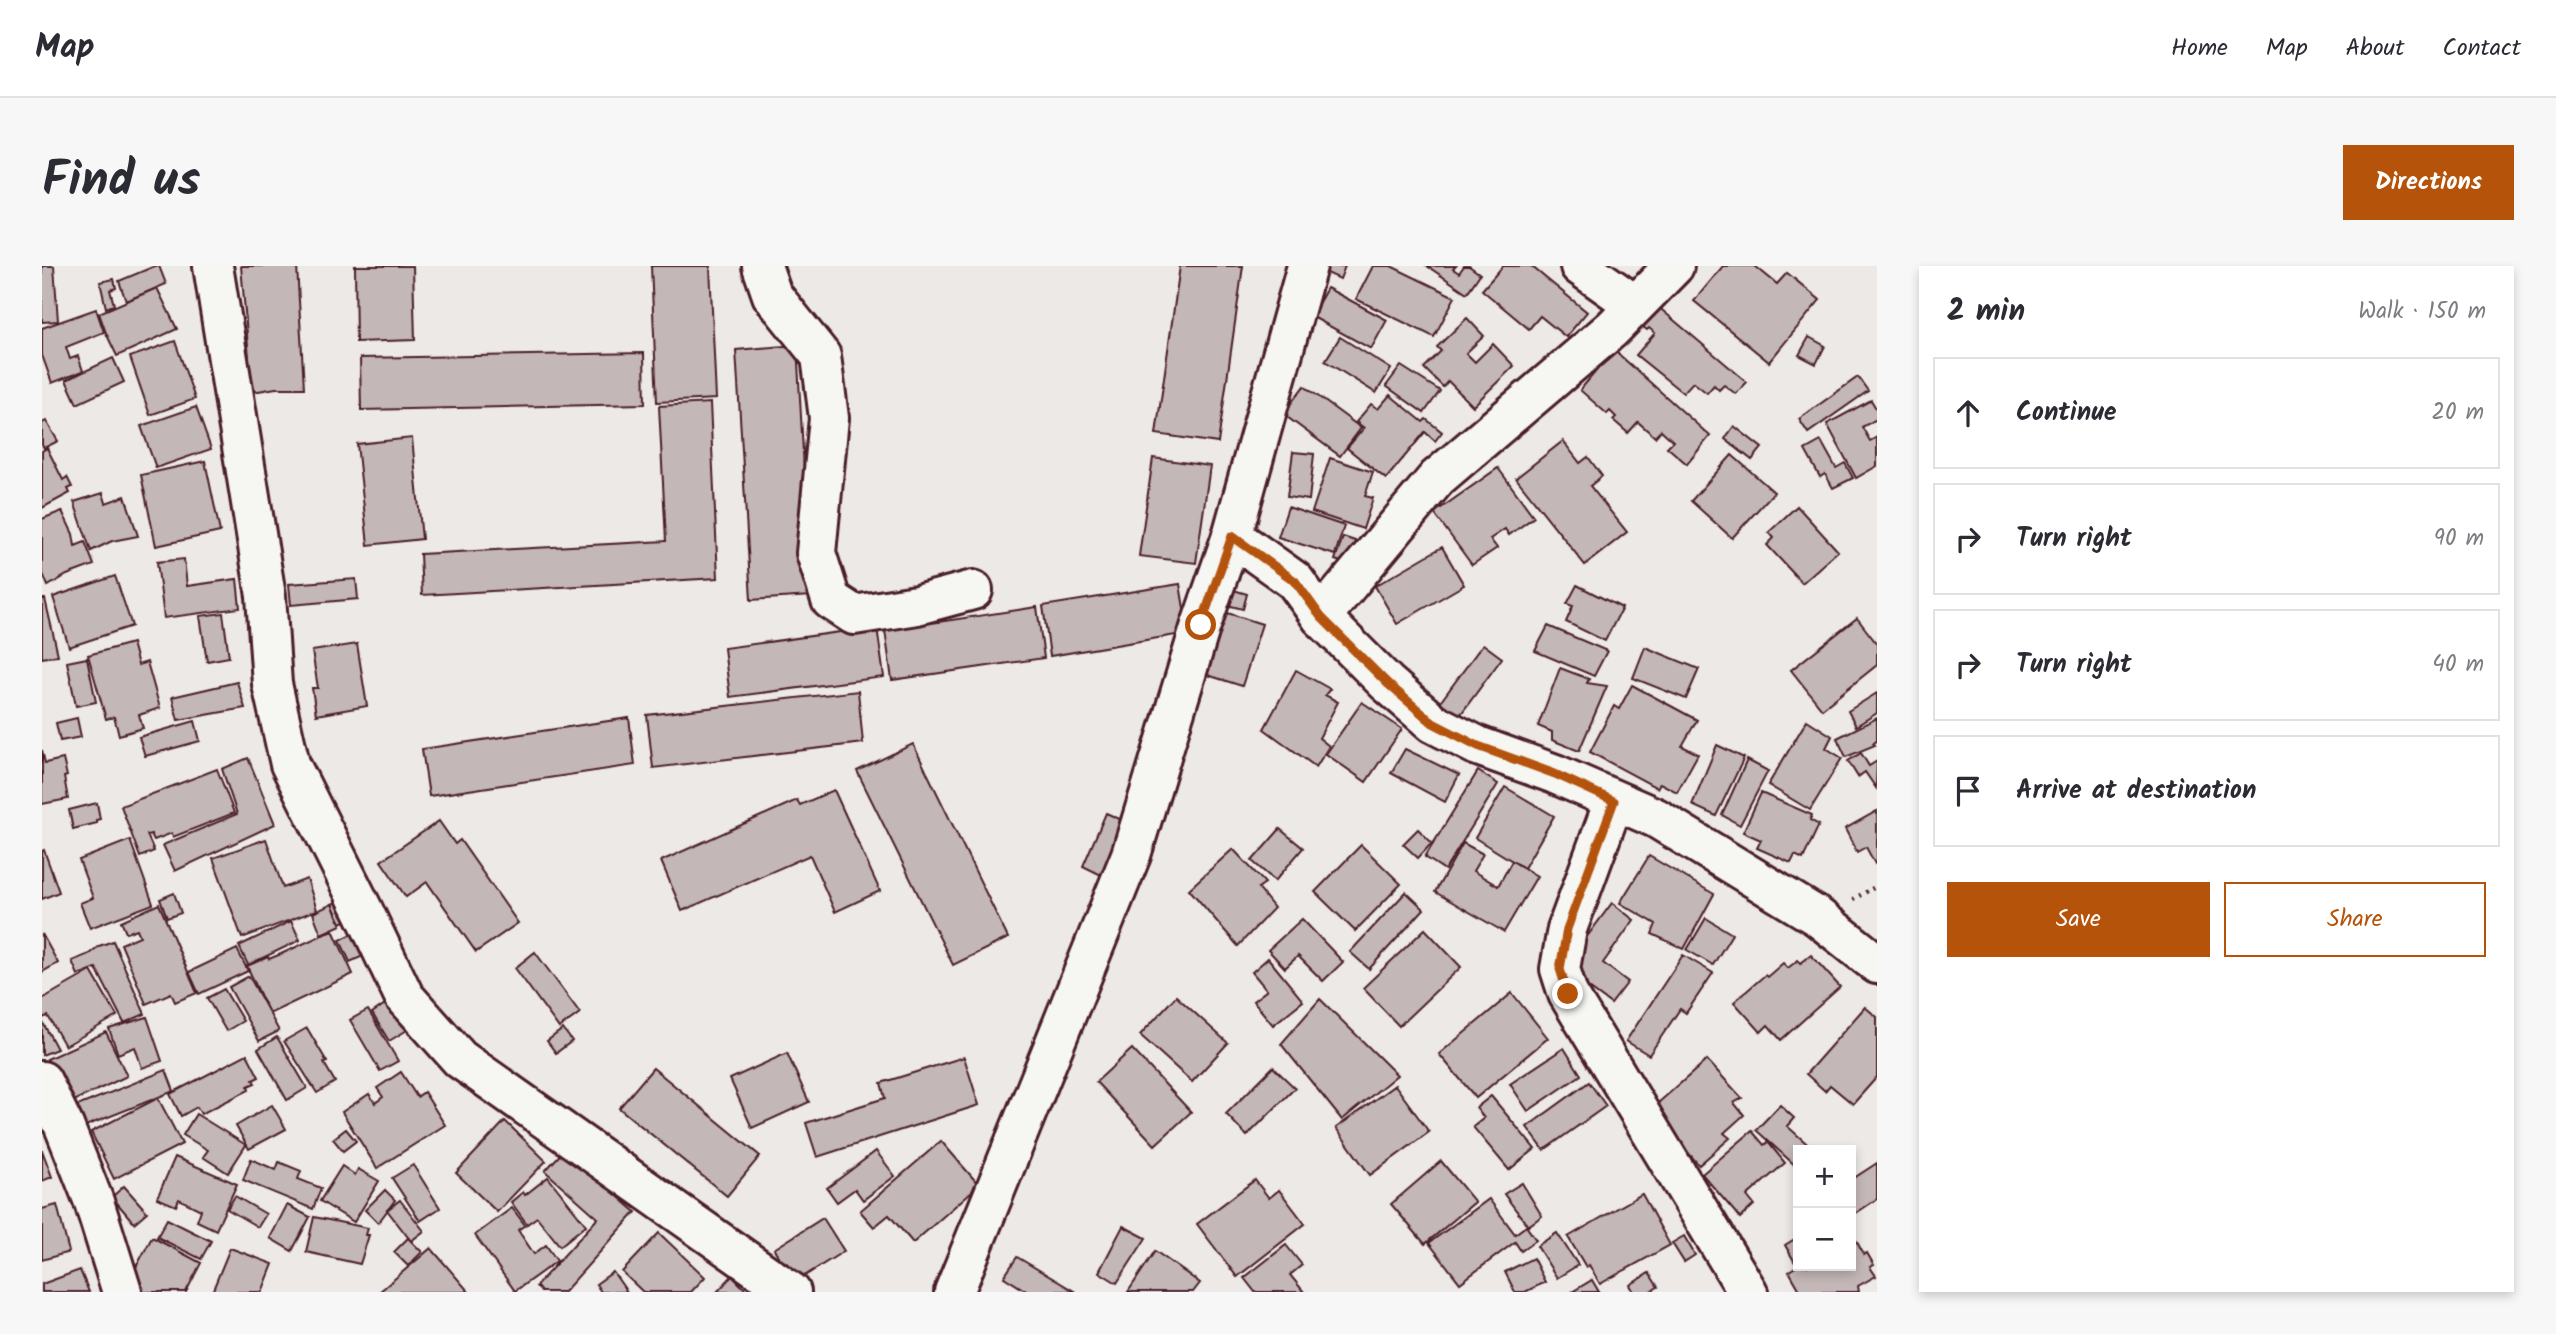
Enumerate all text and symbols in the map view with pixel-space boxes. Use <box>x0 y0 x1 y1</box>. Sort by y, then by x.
text: Map <box>35 22 95 75</box>
text: Home <box>2171 29 2228 68</box>
text: Map <box>2266 29 2308 68</box>
text: About <box>2346 29 2404 68</box>
text: Contact <box>2442 29 2521 68</box>
text: Find us <box>42 143 200 221</box>
button: Directions <box>2343 145 2514 220</box>
text: 2 min <box>1947 288 2025 336</box>
text: Walk · 150 m <box>2358 294 2486 330</box>
text: Continue <box>2016 392 2117 434</box>
icon: ahead <box>1949 394 1987 432</box>
text: 20 m <box>2432 395 2484 431</box>
text: Turn right <box>2016 518 2132 560</box>
icon: right <box>1949 520 1987 558</box>
text: 90 m <box>2434 521 2484 557</box>
route start <box>1185 609 1216 640</box>
text: Turn right <box>2016 644 2132 686</box>
icon: right <box>1949 646 1987 684</box>
text: 40 m <box>2432 647 2484 683</box>
text: Arrive at destination <box>2016 770 2256 812</box>
icon: arrive <box>1949 772 1987 810</box>
button: Save <box>1947 882 2210 957</box>
button: Share <box>2224 882 2486 957</box>
route end <box>1552 978 1583 1009</box>
map controls <box>1793 1145 1856 1271</box>
button: + <box>1793 1145 1856 1208</box>
button: − <box>1793 1208 1856 1271</box>

